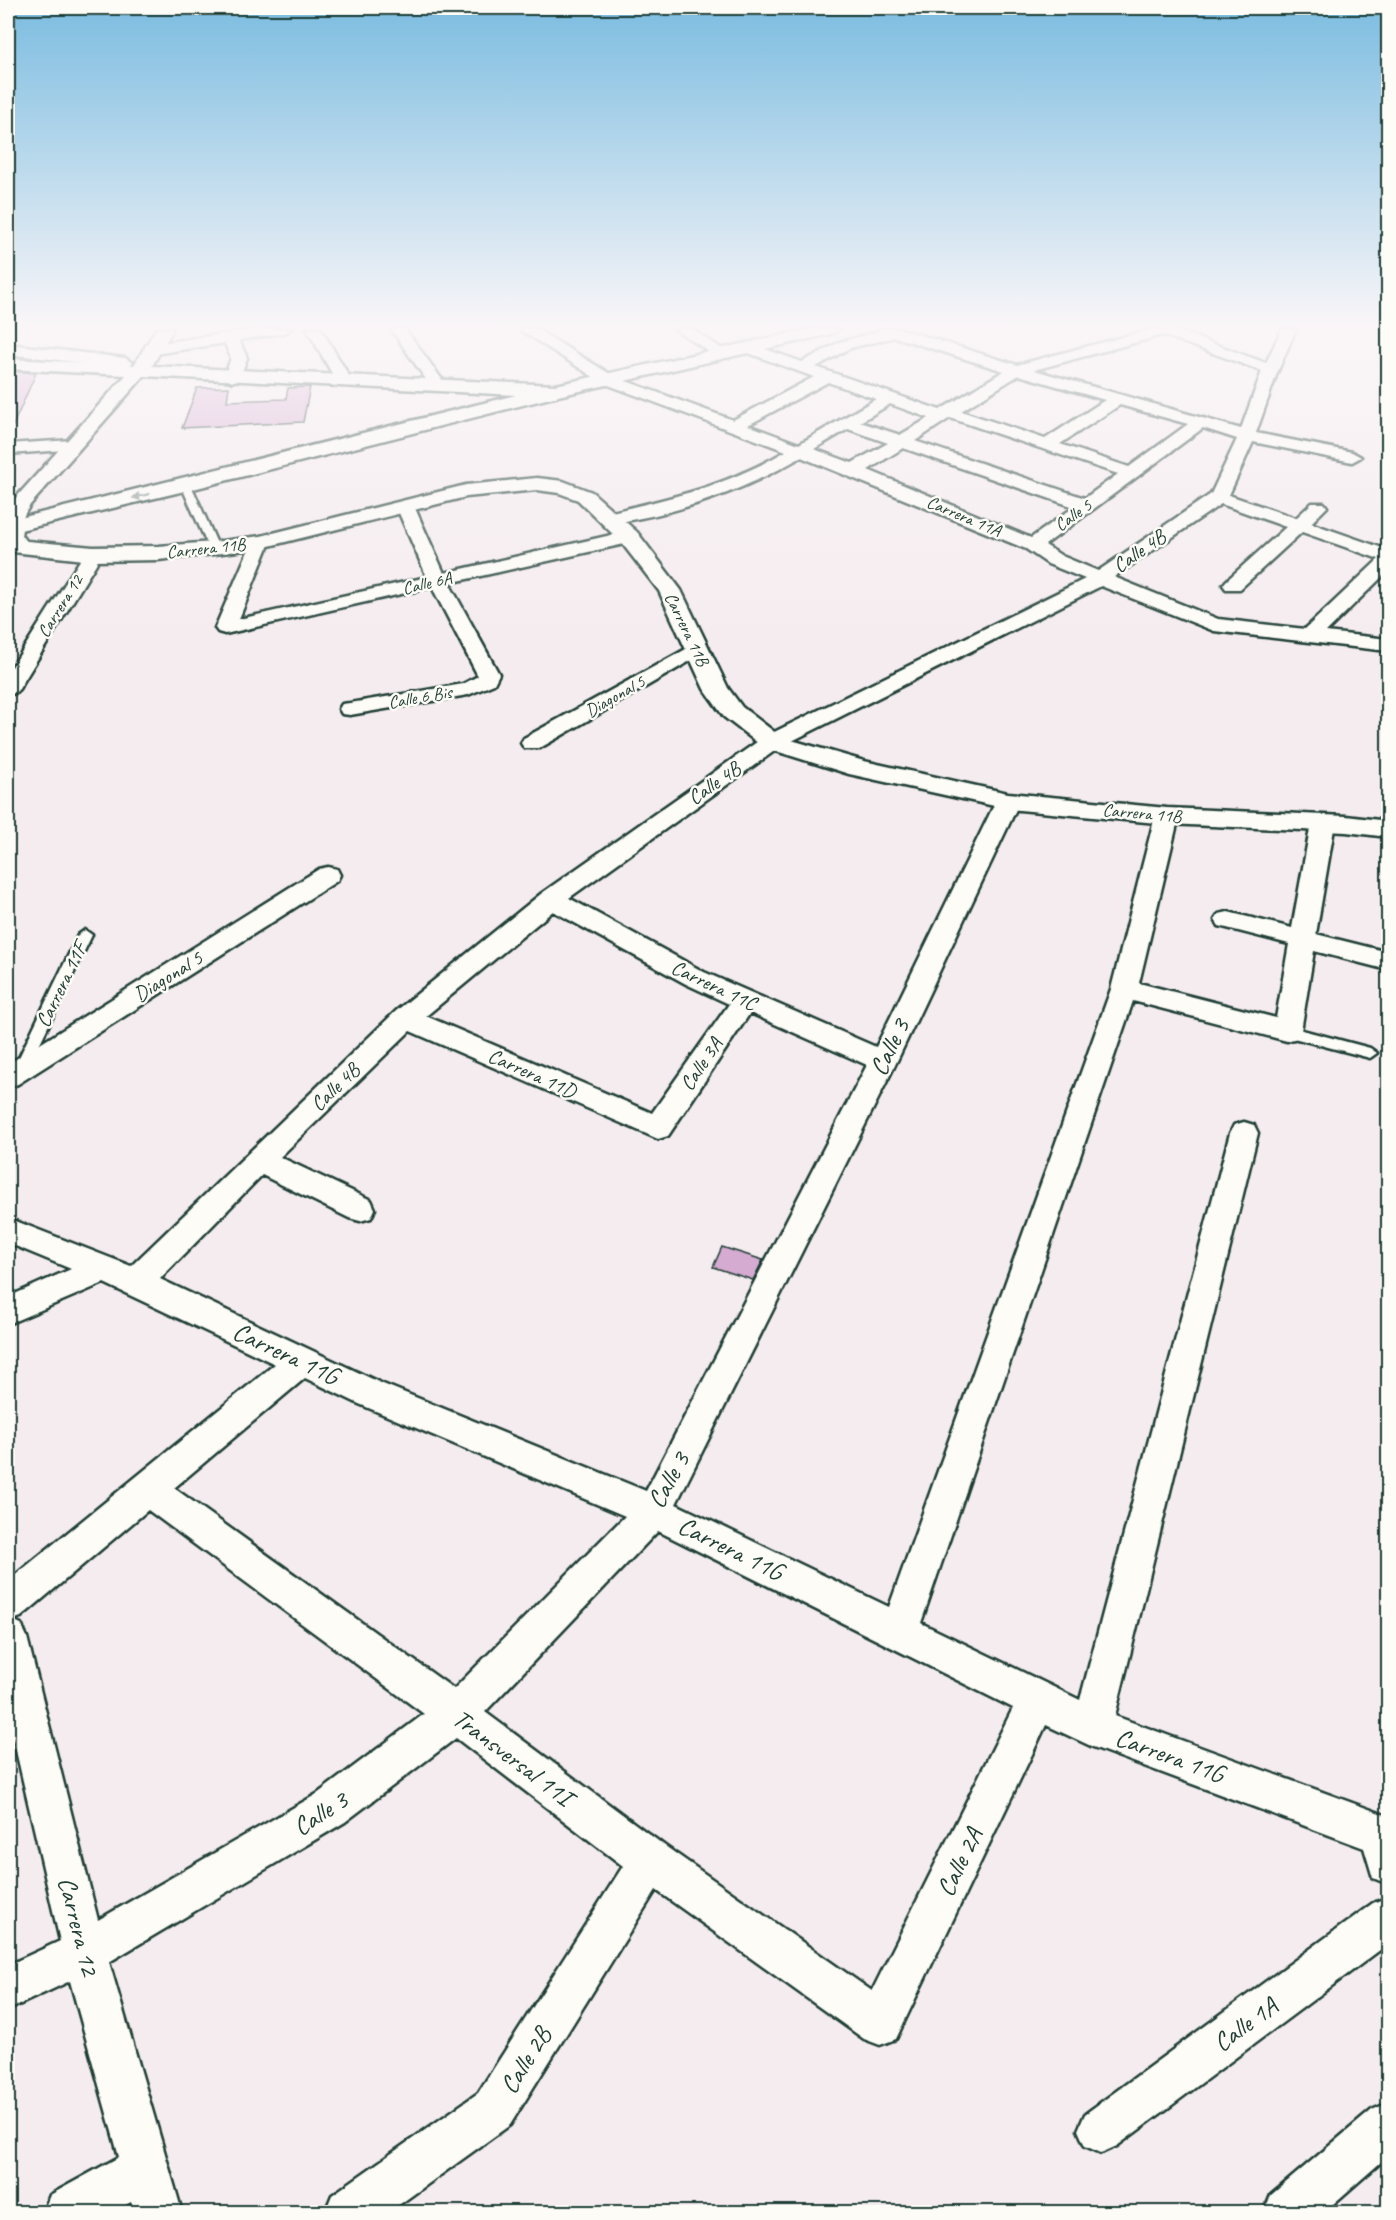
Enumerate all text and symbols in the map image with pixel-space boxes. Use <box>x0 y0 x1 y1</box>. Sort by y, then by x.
one-way arrow <box>132 491 151 501</box>
street label: Carrera 11A <box>924 491 1005 542</box>
street label: Calle 5 <box>1050 494 1097 536</box>
street label: Calle 4B <box>1108 522 1172 578</box>
street label: Carrera 11B <box>166 533 248 563</box>
street label: Calle 6A <box>400 566 455 599</box>
street label: Carrera 12 <box>32 569 89 641</box>
street label: Carrera 11B <box>660 589 715 671</box>
street label: Diagonal 5 <box>581 670 650 722</box>
street label: Calle 6 Bis <box>386 680 455 713</box>
street label: Calle 4B <box>683 754 747 810</box>
street label: Carrera 11B <box>1102 799 1184 828</box>
street label: Carrera 11F <box>29 935 95 1031</box>
street label: Diagonal 5 <box>129 944 209 1007</box>
street label: Carrera 11C <box>667 954 763 1017</box>
street label: Calle 3 <box>862 1011 918 1081</box>
street label: Calle 3A <box>674 1031 729 1095</box>
street label: Carrera 11D <box>484 1042 582 1105</box>
street label: Calle 4B <box>305 1056 367 1117</box>
street label: Carrera 11G <box>228 1315 347 1394</box>
street label: Calle 3 <box>640 1444 698 1514</box>
street label: Carrera 11G <box>673 1509 792 1590</box>
street label: Transversal 11I <box>446 1702 584 1816</box>
street label: Carrera 11G <box>1111 1721 1232 1791</box>
street label: Calle 3 <box>287 1782 356 1843</box>
street label: Calle 2A <box>929 1821 991 1902</box>
street label: Carrera 12 <box>50 1873 107 1981</box>
street label: Calle 1A <box>1207 1989 1286 2059</box>
street label: Calle 2B <box>492 2020 559 2100</box>

